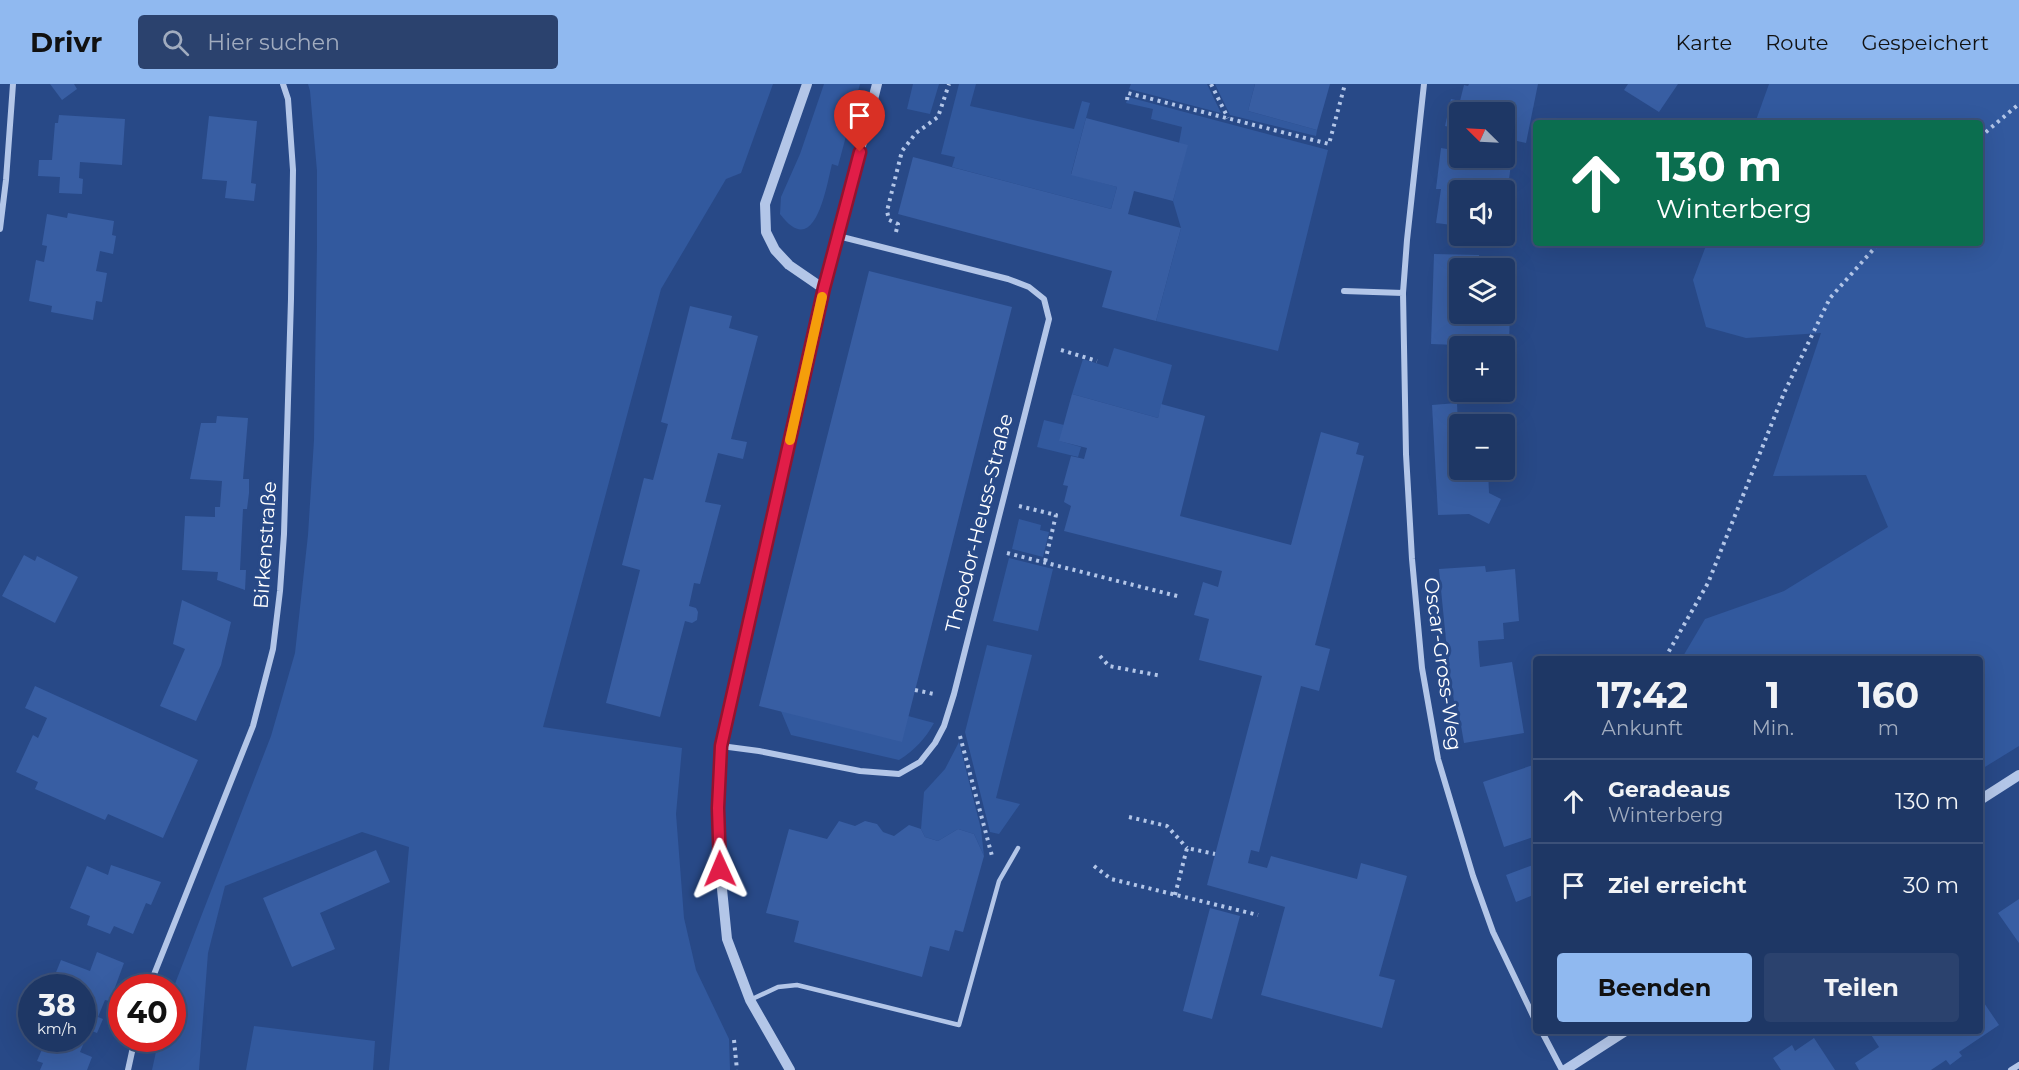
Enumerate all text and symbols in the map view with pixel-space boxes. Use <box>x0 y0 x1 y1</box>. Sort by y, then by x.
search box <box>138 15 558 69</box>
text: Drivr <box>30 25 102 59</box>
icon: search <box>159 26 192 59</box>
text: Hier suchen <box>207 29 340 56</box>
text: Karte <box>1676 30 1732 55</box>
text: Route <box>1765 30 1828 55</box>
text: Gespeichert <box>1861 30 1989 55</box>
pin <box>834 90 885 152</box>
icon: arrive <box>843 99 876 132</box>
north arrow <box>1449 102 1515 168</box>
map controls <box>1449 102 1515 480</box>
text: 130 m <box>1656 140 1782 192</box>
icon: ahead <box>1557 144 1635 222</box>
button: sound <box>1449 180 1515 246</box>
text: Winterberg <box>1656 192 1812 225</box>
button: layers <box>1449 258 1515 324</box>
button: + <box>1449 336 1515 402</box>
street label: Theodor-Heuss-Straße <box>940 411 1018 635</box>
button: − <box>1449 414 1515 480</box>
street label: Birkenstraße <box>249 480 281 610</box>
street label: Oscar-Gross-Weg <box>1419 576 1467 752</box>
text: 17:42 <box>1597 673 1688 717</box>
text: 1 <box>1766 673 1780 717</box>
text: 160 <box>1858 673 1919 717</box>
text: Ankunft <box>1602 716 1683 740</box>
text: Min. <box>1752 716 1794 740</box>
text: m <box>1878 716 1899 740</box>
text: Geradeaus <box>1608 776 1730 803</box>
icon: ahead <box>1557 785 1590 818</box>
text: 130 m <box>1895 788 1959 815</box>
text: Winterberg <box>1608 803 1724 827</box>
position arrow <box>688 837 752 901</box>
icon: arrive <box>1557 869 1590 902</box>
text: Ziel erreicht <box>1608 872 1747 899</box>
text: 30 m <box>1903 872 1959 899</box>
button: Beenden <box>1557 953 1752 1022</box>
button: Teilen <box>1764 953 1959 1022</box>
speed limit sign: 40 <box>108 974 186 1052</box>
text: 38 <box>38 987 76 1024</box>
text: km/h <box>37 1019 77 1038</box>

